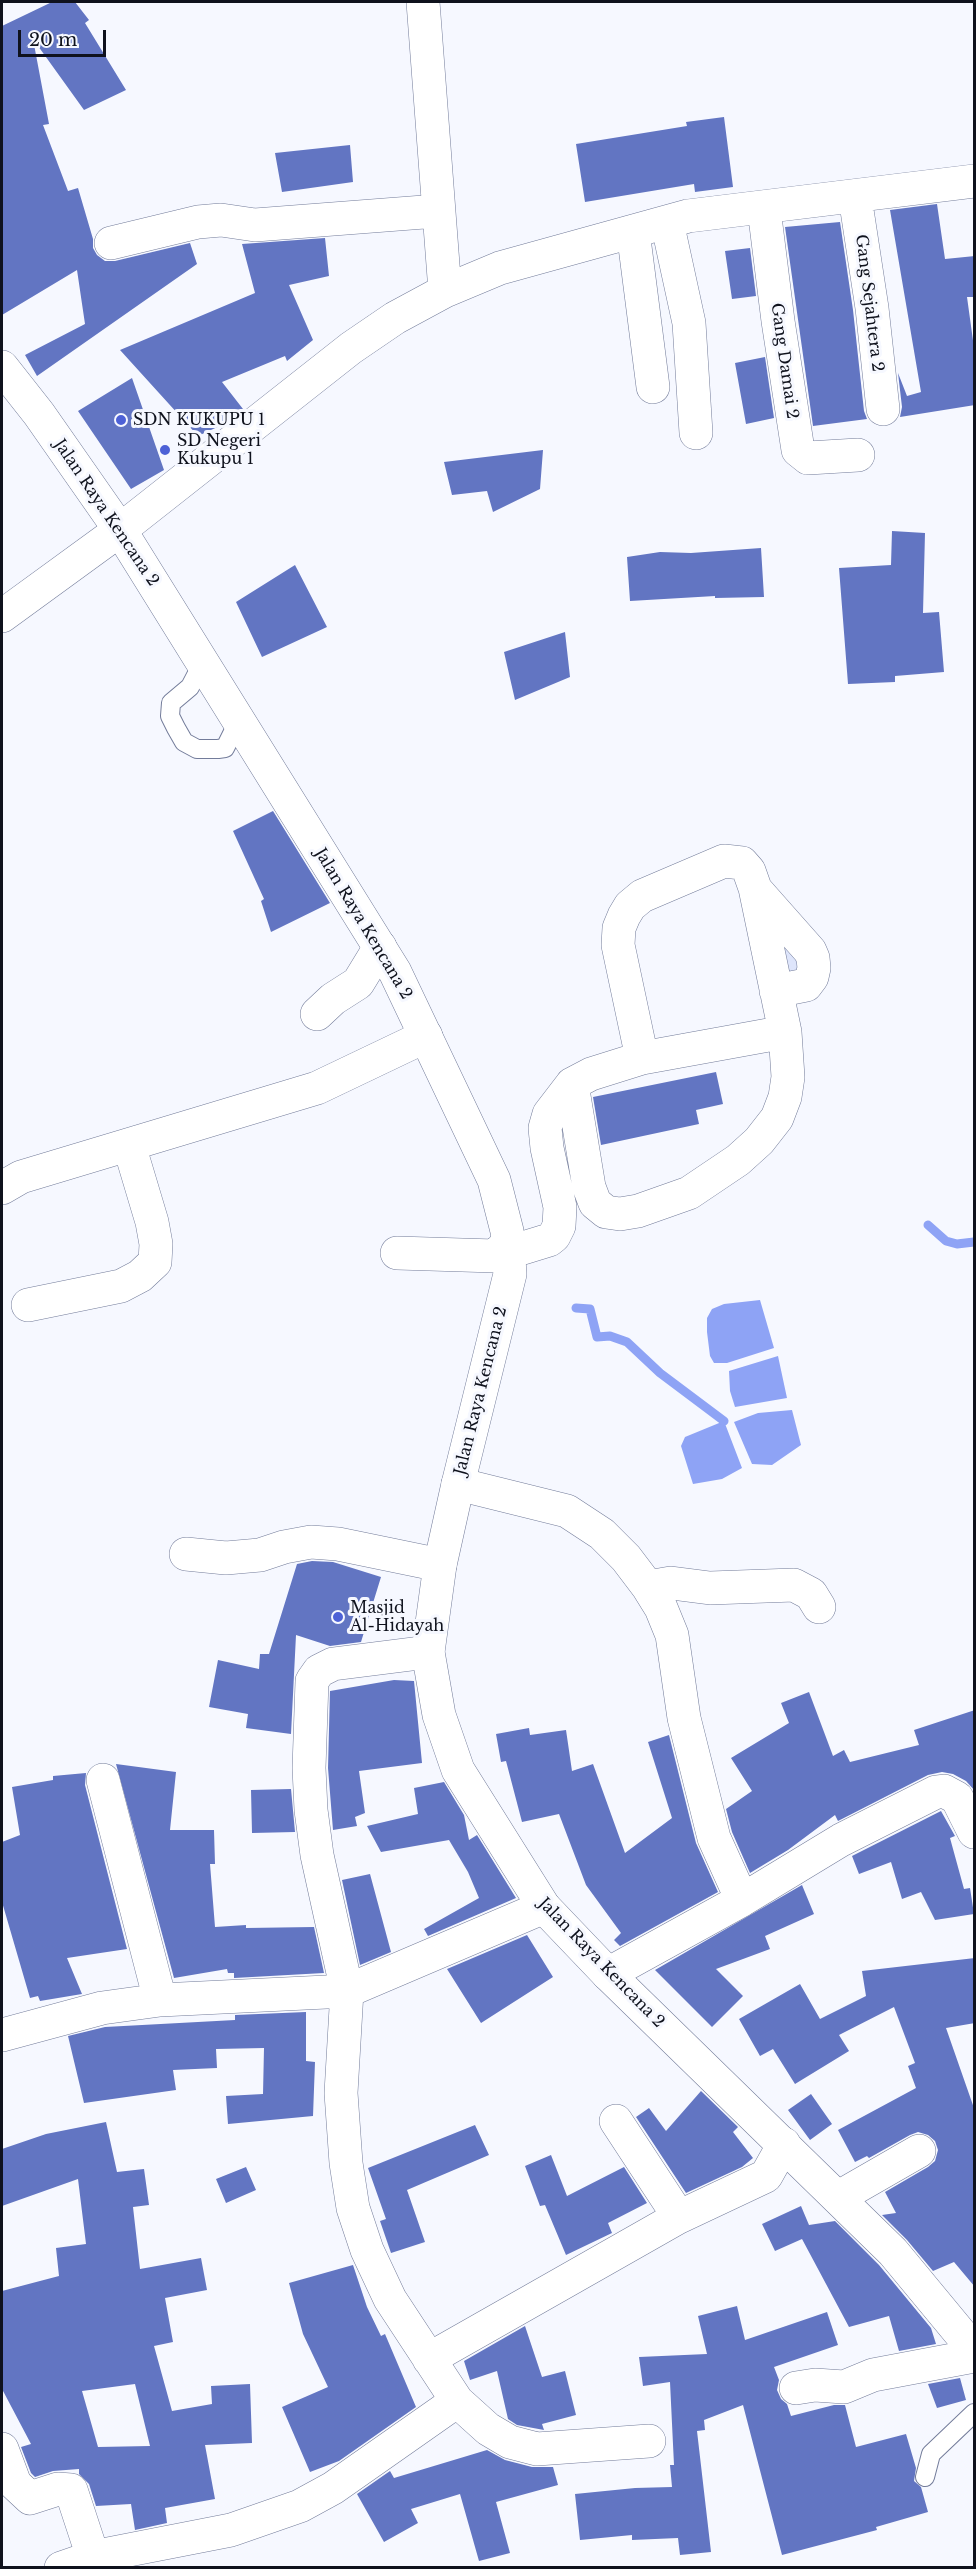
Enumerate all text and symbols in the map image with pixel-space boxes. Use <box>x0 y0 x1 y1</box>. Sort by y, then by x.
scale bar <box>21 18 110 56</box>
text: 20 m <box>29 29 77 51</box>
street label: Gang Sejahtera 2 <box>851 233 887 373</box>
street label: Gang Damai 2 <box>766 302 802 420</box>
place label: SDN KUKUPU 1 <box>133 410 265 430</box>
marker: SDN KUKUPU 1 <box>114 413 128 427</box>
place label: SD Negeri Kukupu 1 <box>177 431 261 469</box>
street label: Jalan Raya Kencana 2 <box>50 436 162 590</box>
marker: SD Negeri Kukupu 1 <box>158 443 172 457</box>
street label: Jalan Raya Kencana 2 <box>310 845 416 1003</box>
street label: Jalan Raya Kencana 2 <box>451 1305 511 1477</box>
place label: Masjid Al-Hidayah <box>350 1598 444 1636</box>
marker: Masjid Al-Hidayah <box>331 1610 345 1624</box>
street label: Jalan Raya Kencana 2 <box>534 1894 668 2032</box>

